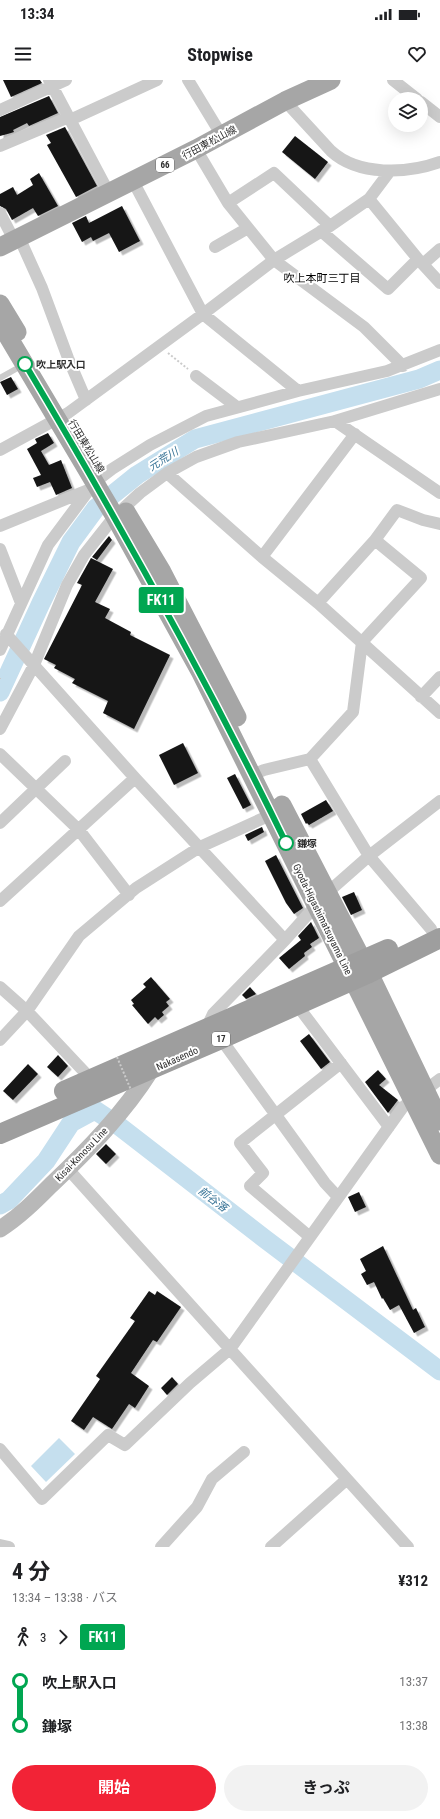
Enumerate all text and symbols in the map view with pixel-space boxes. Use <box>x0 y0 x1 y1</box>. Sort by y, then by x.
text: 13:34 <box>20 5 54 23</box>
icon: menu <box>12 43 34 65</box>
icon: heart <box>406 43 428 65</box>
text: Stopwise <box>187 44 253 65</box>
map controls <box>388 92 428 132</box>
button: layers <box>388 92 428 132</box>
street label: 行田東松山線 <box>180 124 238 161</box>
road number: 66 <box>156 158 174 172</box>
district label: 吹上本町三丁目 <box>284 272 361 285</box>
marker: 吹上駅入口 <box>17 356 33 372</box>
place label: 吹上駅入口 <box>36 359 86 370</box>
street label: 行田東松山線 <box>66 418 107 475</box>
water label: 元荒川 <box>146 445 182 474</box>
line badge: FK11 <box>133 587 189 613</box>
text: FK11 <box>147 592 175 608</box>
marker: 鎌塚 <box>278 835 294 851</box>
place label: 鎌塚 <box>297 838 317 849</box>
street label: Gyoda-Higashimatsuyama Line <box>291 862 354 977</box>
road number: 17 <box>212 1032 230 1046</box>
street label: Nakasendo <box>155 1044 200 1073</box>
street label: Kisai-Konosu Line <box>53 1125 110 1183</box>
water label: 前谷落 <box>196 1184 231 1216</box>
text: 4 分 <box>12 1559 50 1584</box>
text: ¥312 <box>398 1572 428 1590</box>
text: 13:34 – 13:38 · バス <box>12 1590 118 1605</box>
icon: walk <box>12 1626 34 1648</box>
icon: forward <box>52 1626 74 1648</box>
text: FK11 <box>88 1629 117 1645</box>
text: 3 <box>40 1630 46 1645</box>
text: 吹上駅入口 <box>42 1674 117 1692</box>
text: 13:37 <box>399 1674 428 1689</box>
text: 鎌塚 <box>42 1718 72 1736</box>
text: 13:38 <box>399 1718 428 1733</box>
button: 開始 <box>12 1765 216 1811</box>
button: きっぷ <box>224 1765 428 1811</box>

